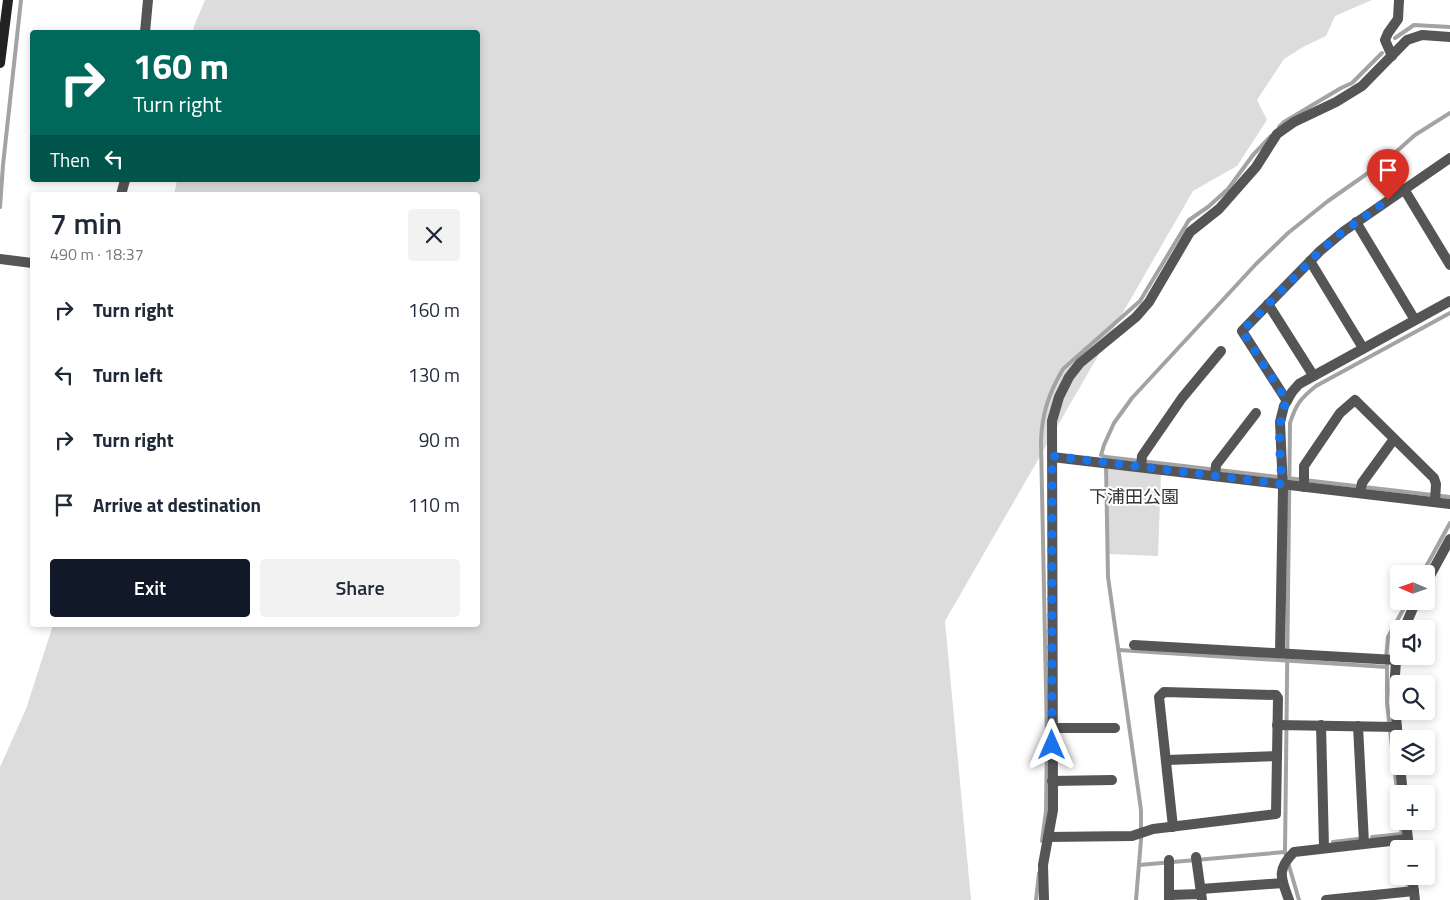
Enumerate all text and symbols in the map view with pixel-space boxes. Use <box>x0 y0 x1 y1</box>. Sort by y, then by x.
text: 160 m <box>133 39 229 93</box>
icon: right <box>50 50 115 115</box>
text: Turn right <box>133 87 222 121</box>
text: Then <box>50 145 90 174</box>
icon: left <box>100 145 128 173</box>
pin <box>1367 149 1409 200</box>
icon: arrive <box>1374 156 1402 184</box>
text: 7 min <box>50 200 122 246</box>
button: close <box>408 209 460 261</box>
text: 490 m · 18:37 <box>50 242 144 266</box>
text: Turn right <box>93 295 174 324</box>
text: 160 m <box>408 295 460 324</box>
icon: right <box>50 296 78 324</box>
text: Turn left <box>93 360 163 389</box>
text: 130 m <box>408 360 460 389</box>
icon: left <box>50 361 78 389</box>
text: Turn right <box>93 425 174 454</box>
text: 90 m <box>419 425 460 454</box>
icon: right <box>50 426 78 454</box>
park label: 下浦田公園 <box>1089 483 1179 510</box>
text: Arrive at destination <box>93 490 261 519</box>
text: 110 m <box>408 490 460 519</box>
icon: arrive <box>50 491 78 519</box>
button: Exit <box>50 559 250 617</box>
button: Share <box>260 559 460 617</box>
north arrow <box>1390 565 1435 610</box>
map controls <box>1390 565 1435 885</box>
button: sound <box>1390 620 1435 665</box>
button: search <box>1390 675 1435 720</box>
position arrow <box>1025 718 1077 770</box>
button: layers <box>1390 730 1435 775</box>
button: + <box>1390 785 1435 830</box>
button: − <box>1390 840 1435 885</box>

